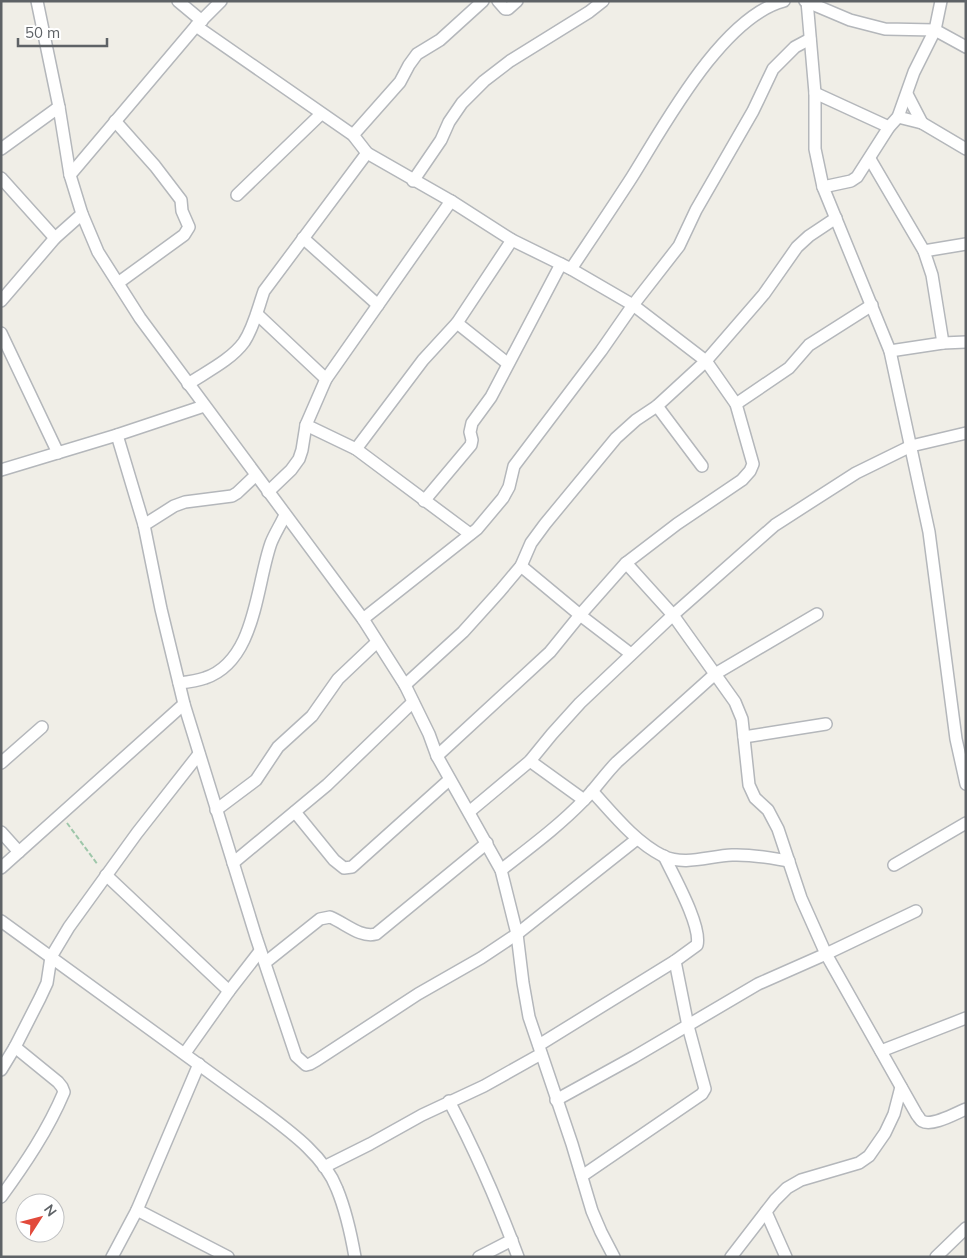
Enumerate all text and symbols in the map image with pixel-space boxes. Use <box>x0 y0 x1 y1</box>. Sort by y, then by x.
scale bar <box>18 15 106 47</box>
text: 50 m <box>25 23 60 42</box>
north arrow <box>15 1193 65 1243</box>
text: N <box>40 1201 61 1220</box>

